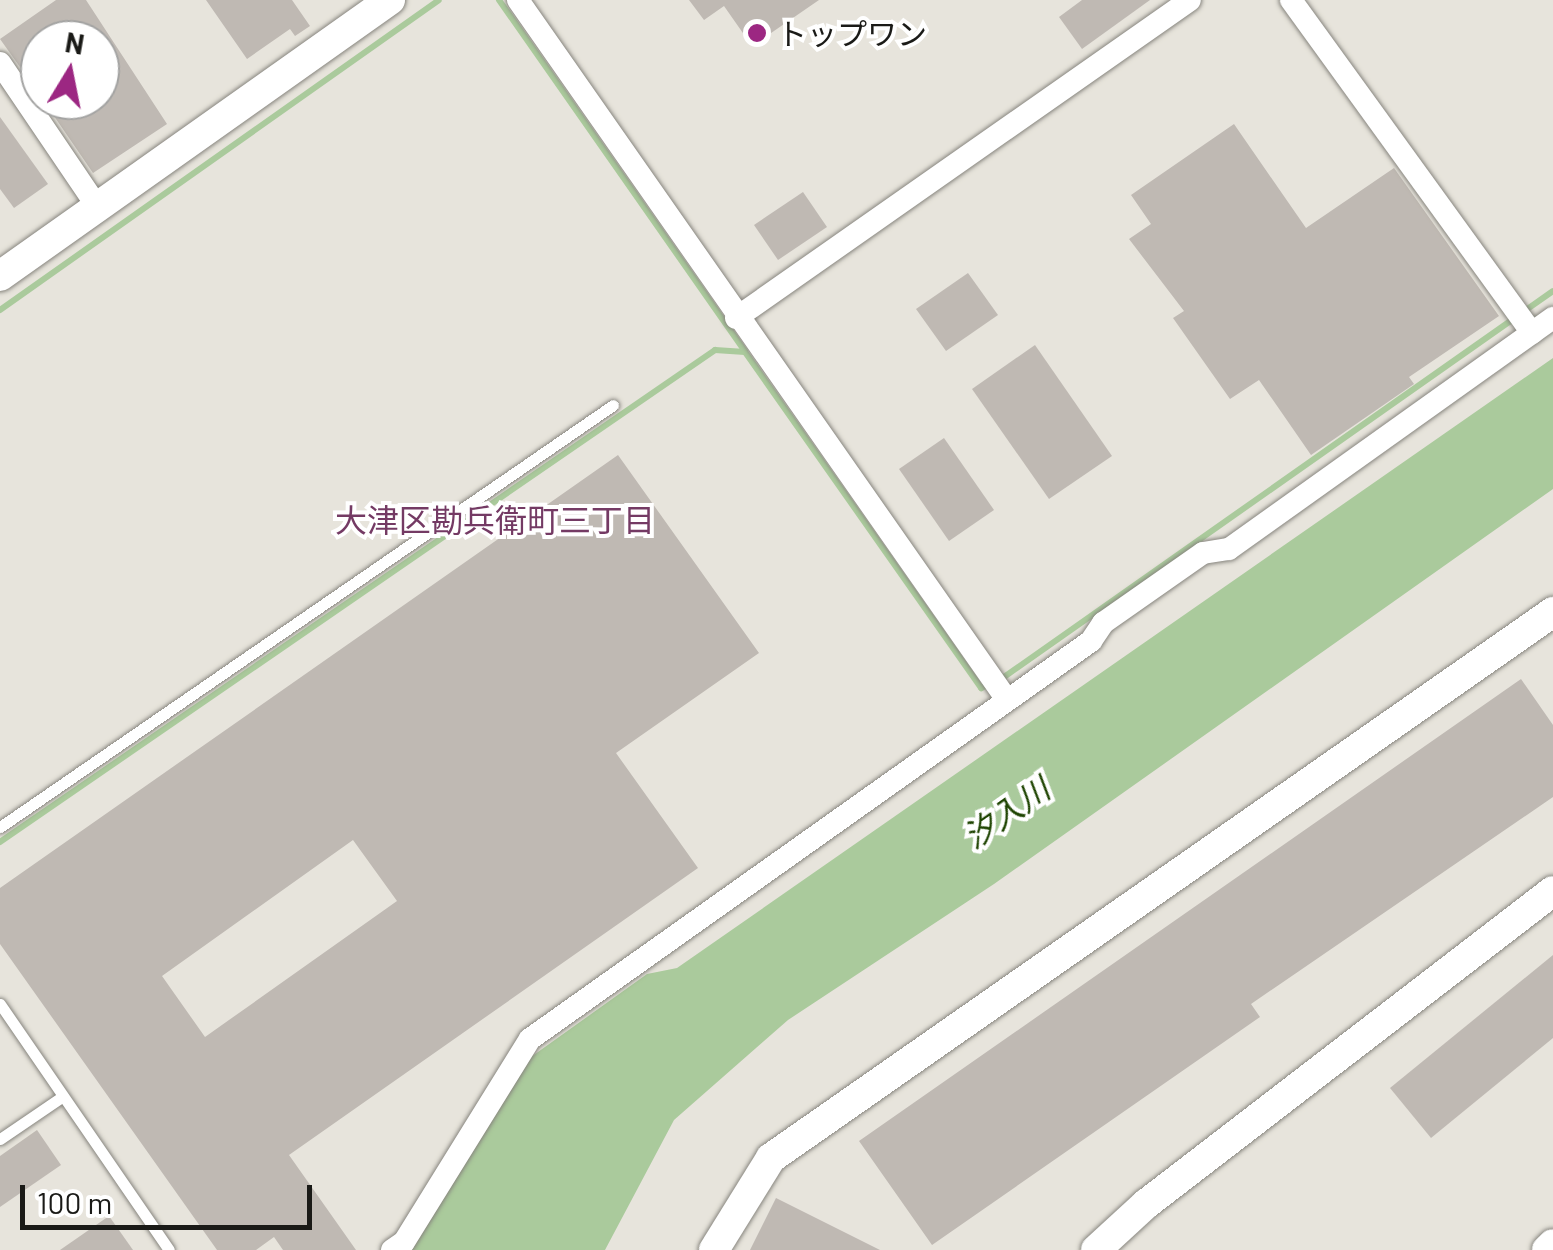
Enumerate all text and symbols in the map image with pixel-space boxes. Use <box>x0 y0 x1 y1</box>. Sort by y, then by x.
place label: トップワン <box>777 15 927 51</box>
north arrow <box>20 20 120 120</box>
marker: トップワン <box>746 22 768 44</box>
text: N <box>63 24 87 61</box>
district label: 大津区勘兵衛町三丁目 <box>335 500 655 538</box>
water label: 汐入川 <box>956 769 1056 855</box>
scale bar <box>25 1165 318 1227</box>
text: 100 m <box>37 1184 112 1220</box>

